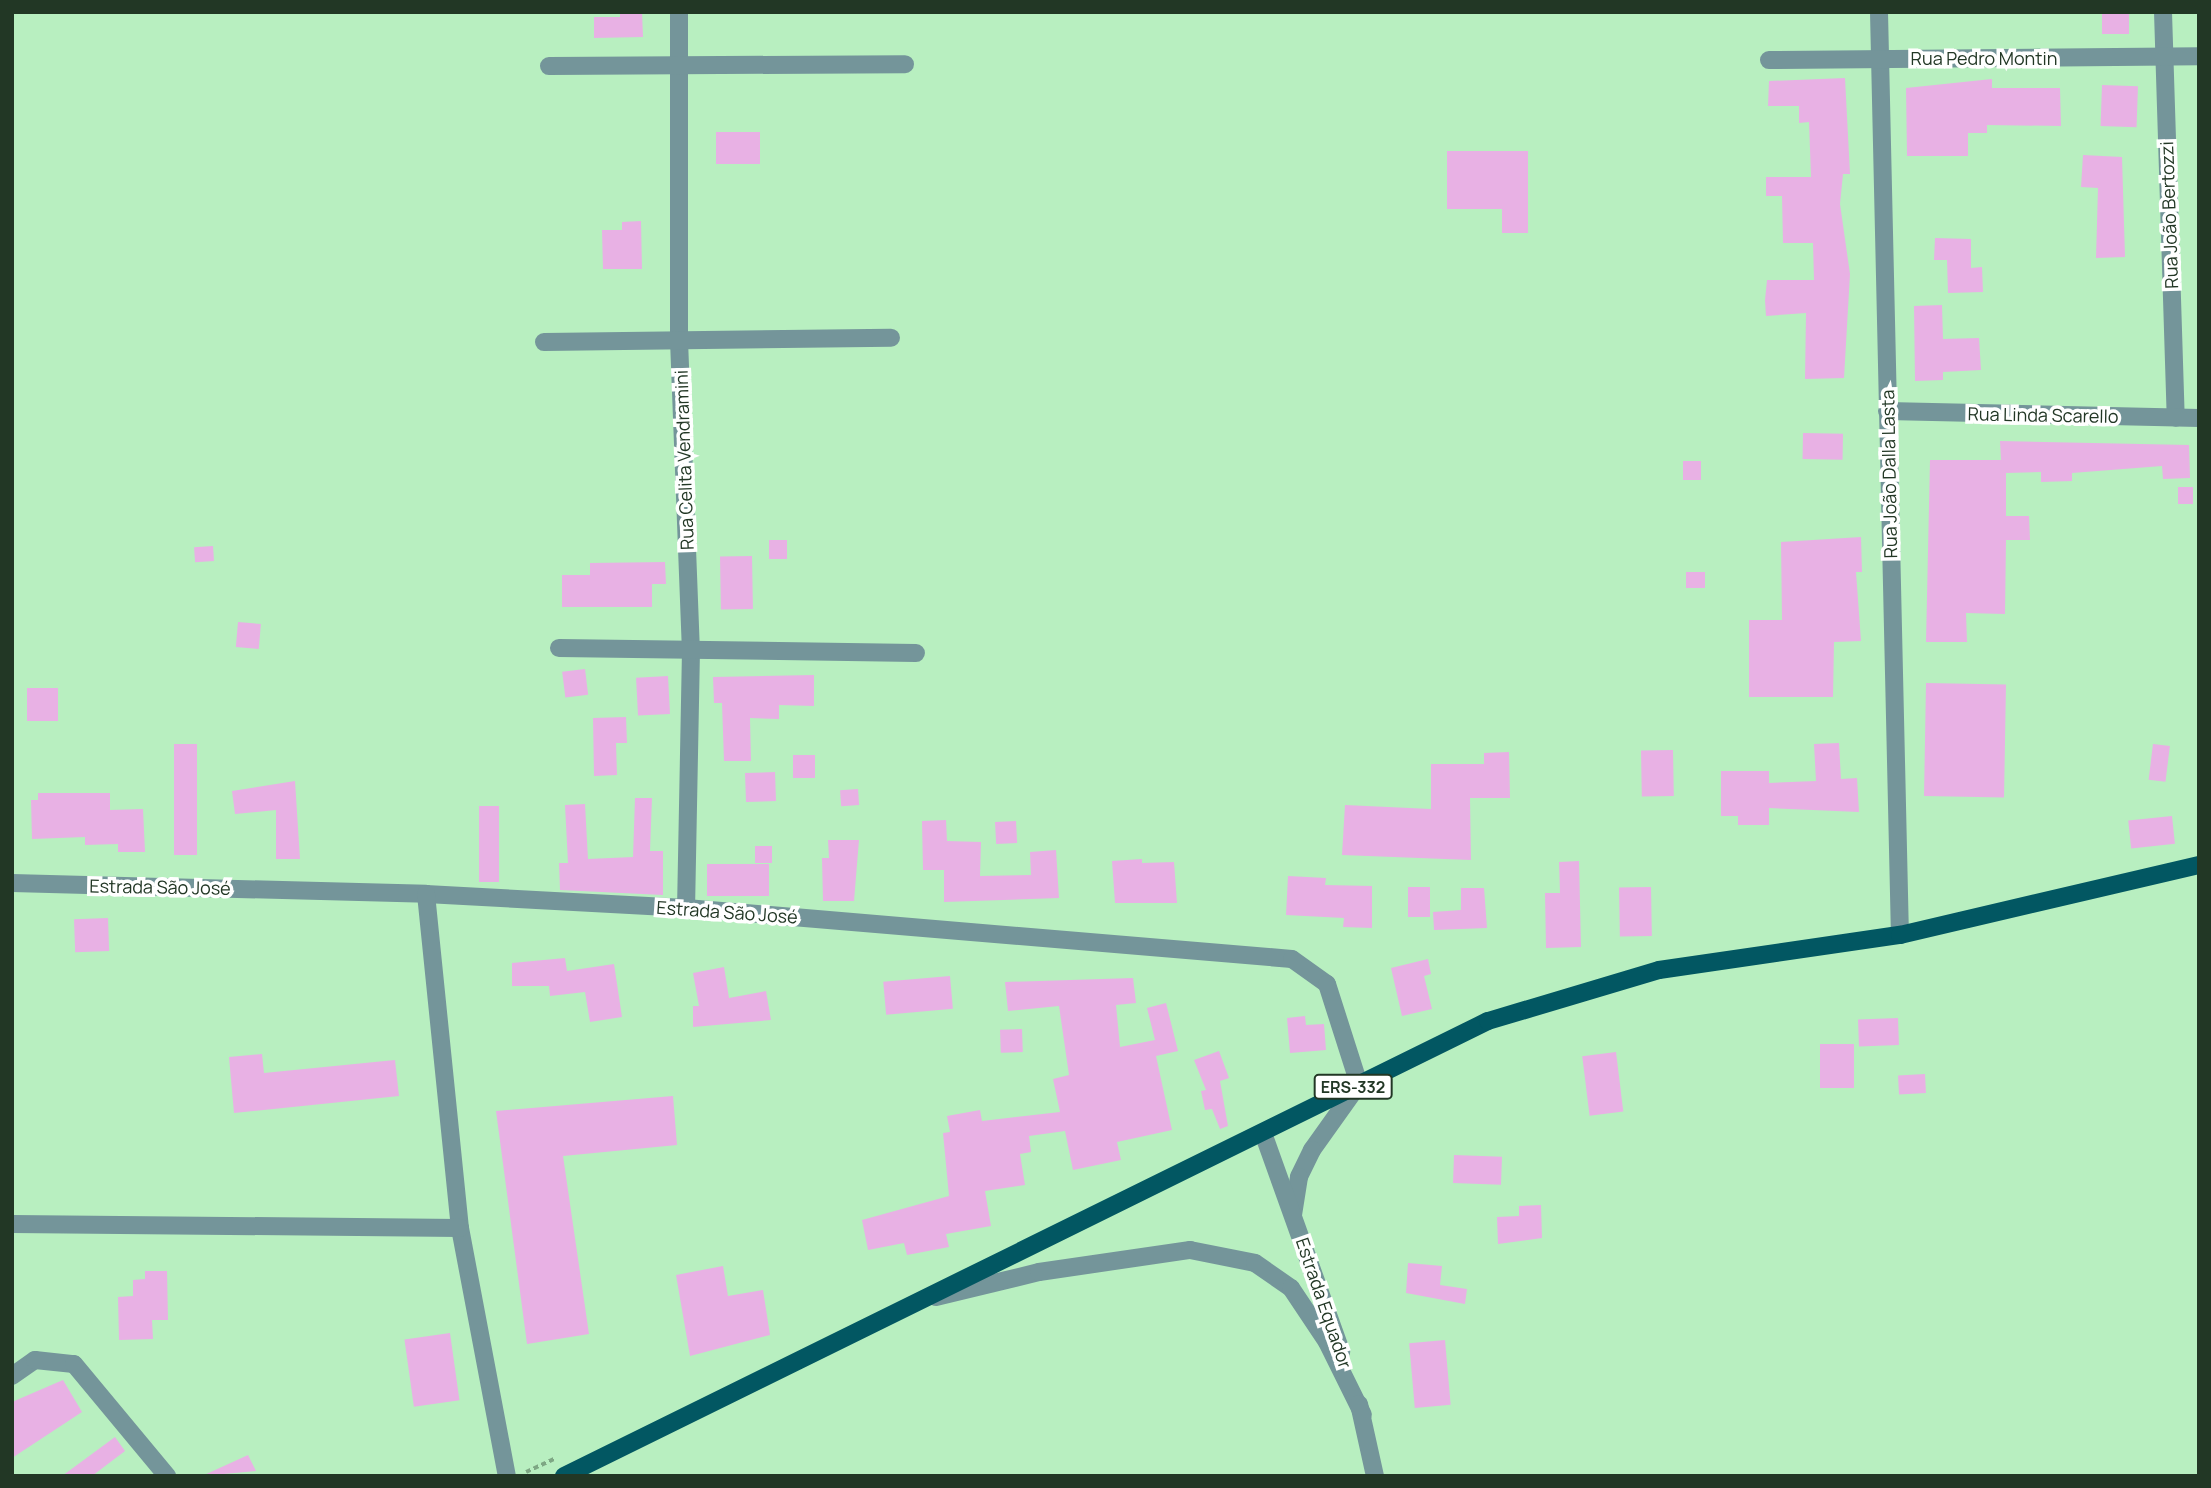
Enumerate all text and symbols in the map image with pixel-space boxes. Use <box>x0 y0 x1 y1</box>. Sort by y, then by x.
street label: Rua Pedro Montin <box>1911 47 2057 69</box>
street label: Rua João Bertozzi <box>2156 141 2182 289</box>
street label: Rua Celita Vendramini <box>670 370 698 550</box>
street label: Rua João Dalla Lasta <box>1877 389 1901 559</box>
street label: Rua Linda Scarello <box>1967 403 2119 427</box>
street label: Estrada São José <box>89 875 231 899</box>
street label: Estrada São José <box>656 896 798 928</box>
road number: ERS-332 <box>1313 1074 1393 1100</box>
street label: Estrada Equador <box>1292 1235 1356 1371</box>

